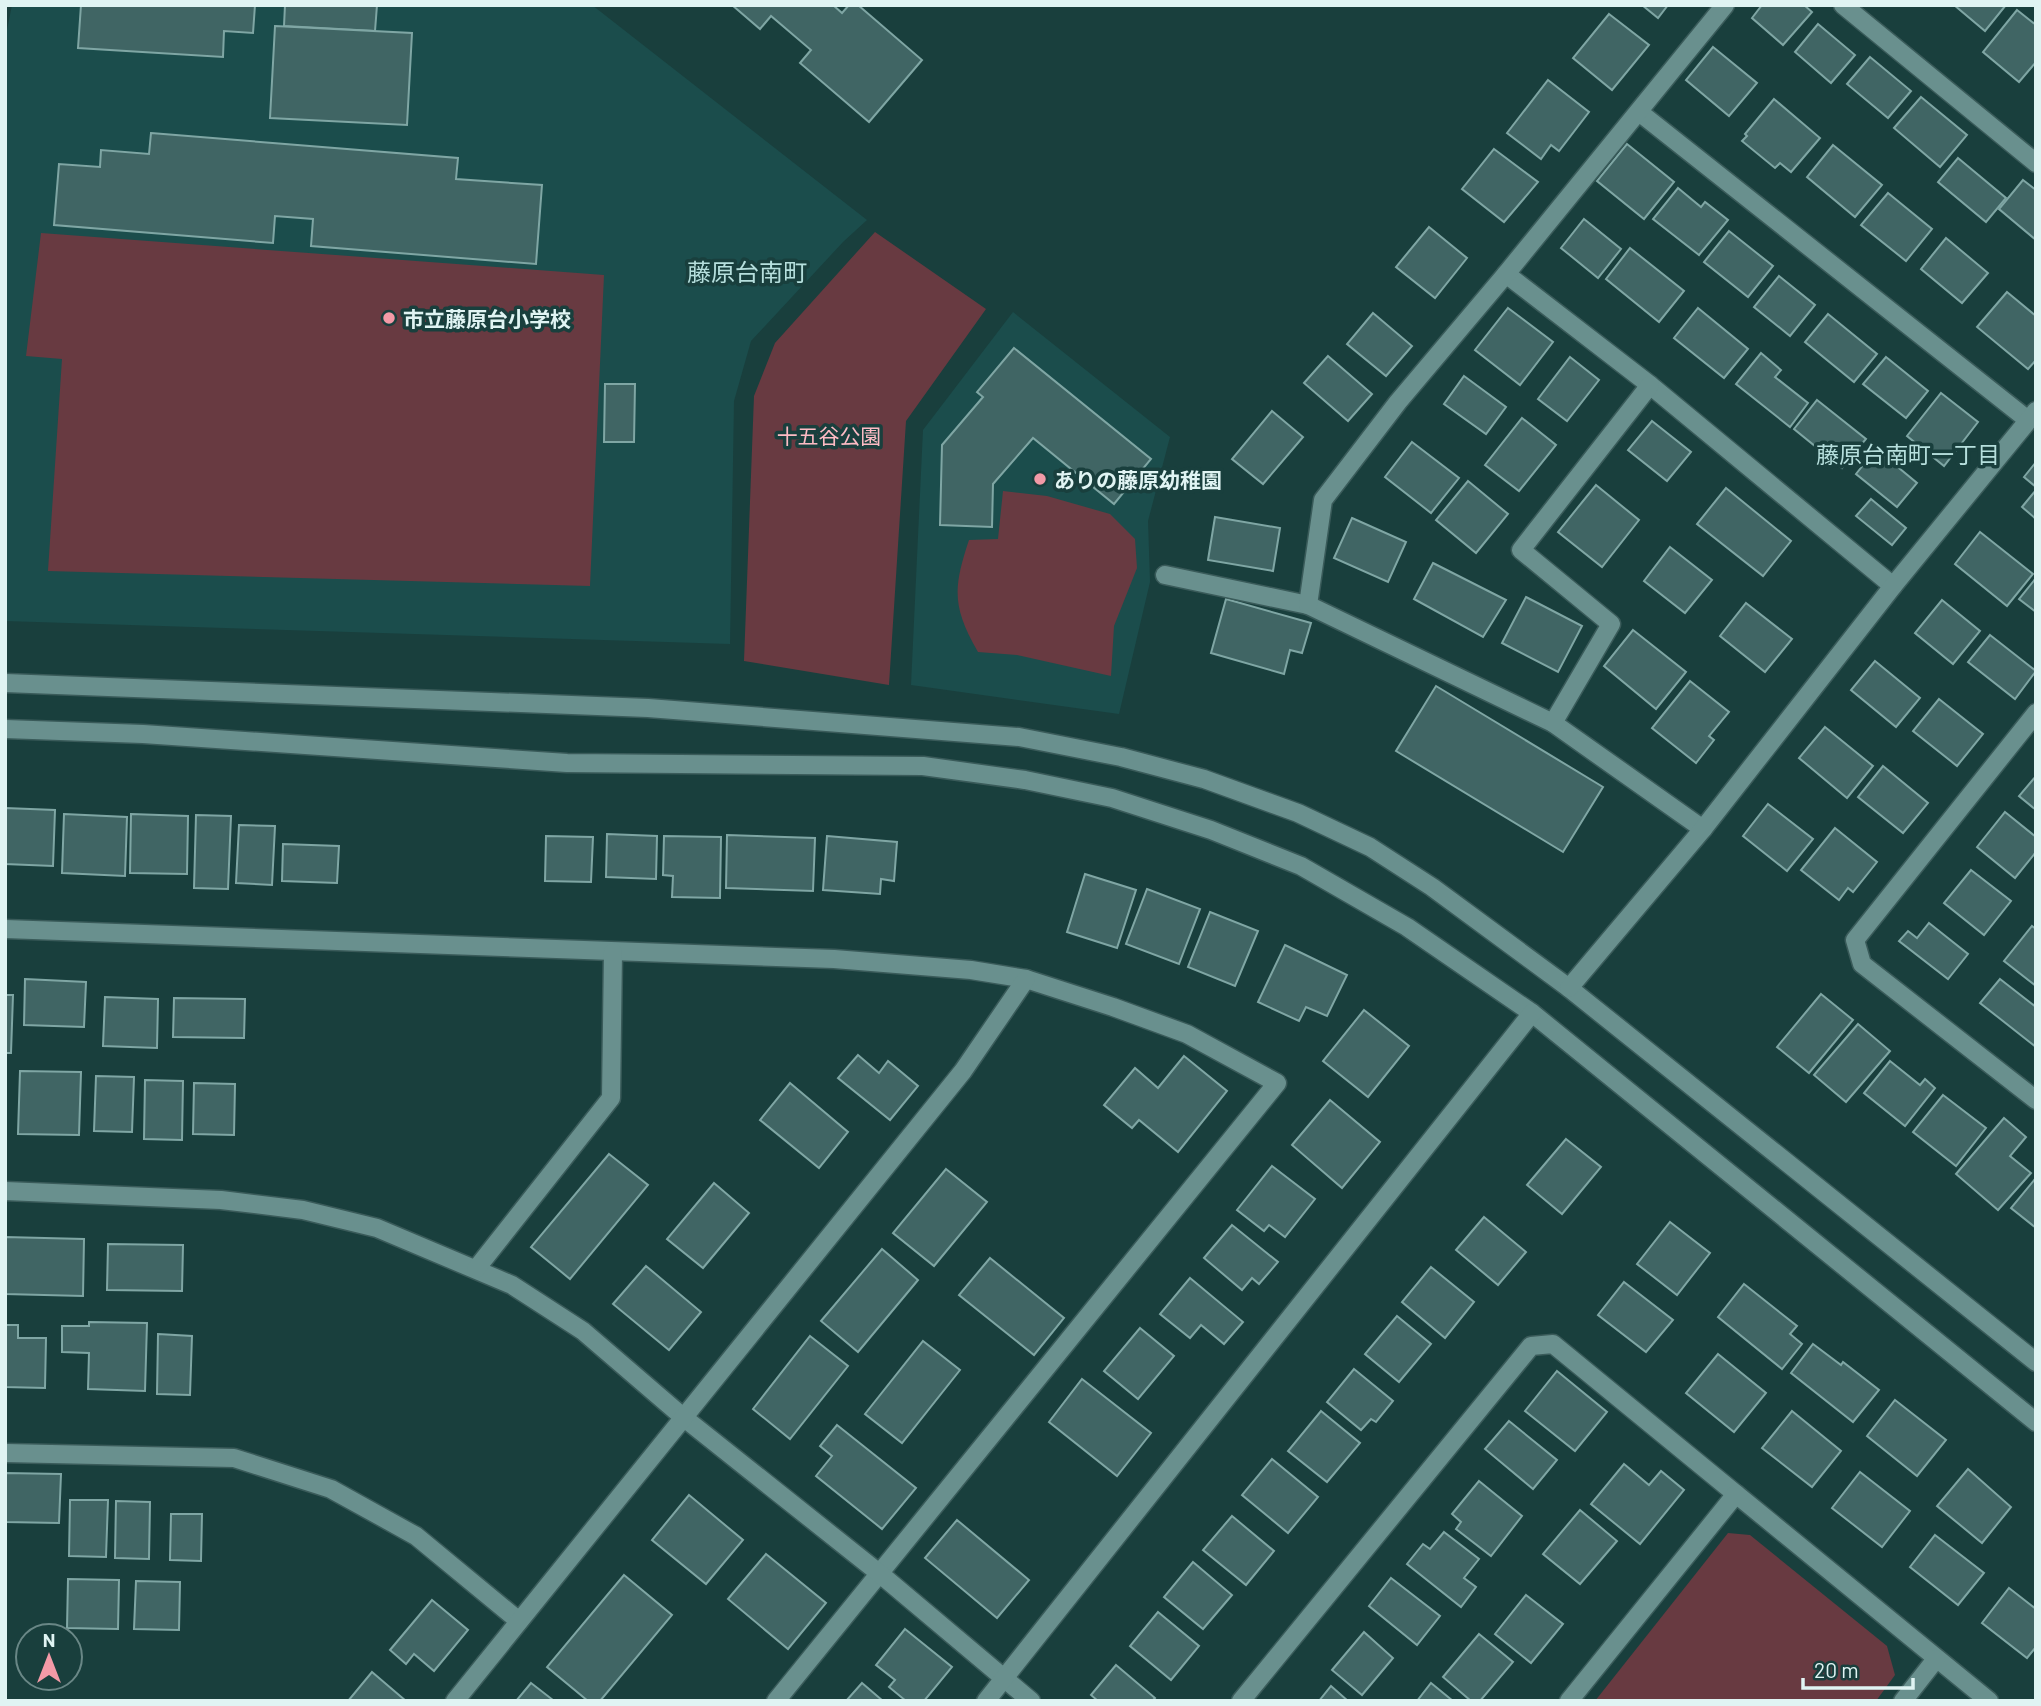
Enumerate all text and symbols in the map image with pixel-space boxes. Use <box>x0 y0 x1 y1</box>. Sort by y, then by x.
district label: 藤原台南町 <box>687 257 807 286</box>
place label: 市立藤原台小学校 <box>403 306 571 331</box>
marker: 市立藤原台小学校 <box>381 310 397 326</box>
park label: 十五谷公園 <box>777 423 882 448</box>
district label: 藤原台南町一丁目 <box>1816 440 2000 468</box>
place label: ありの藤原幼稚園 <box>1054 467 1222 492</box>
marker: ありの藤原幼稚園 <box>1032 471 1048 487</box>
north arrow <box>14 1622 84 1692</box>
text: N <box>43 1628 55 1651</box>
scale bar <box>1803 1646 1913 1690</box>
text: 20 m <box>1814 1657 1859 1682</box>

